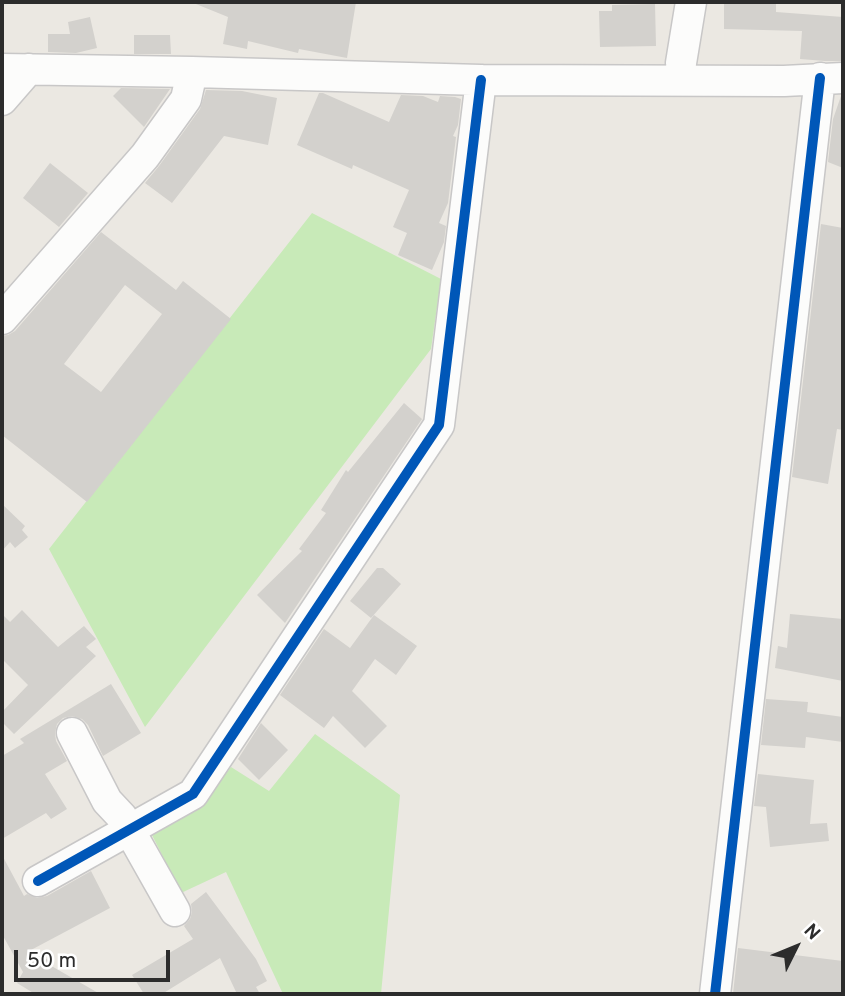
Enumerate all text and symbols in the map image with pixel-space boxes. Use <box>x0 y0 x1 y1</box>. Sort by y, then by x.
north arrow <box>761 912 831 982</box>
text: N <box>798 920 825 946</box>
scale bar <box>18 936 173 980</box>
text: 50 m <box>27 948 76 975</box>

